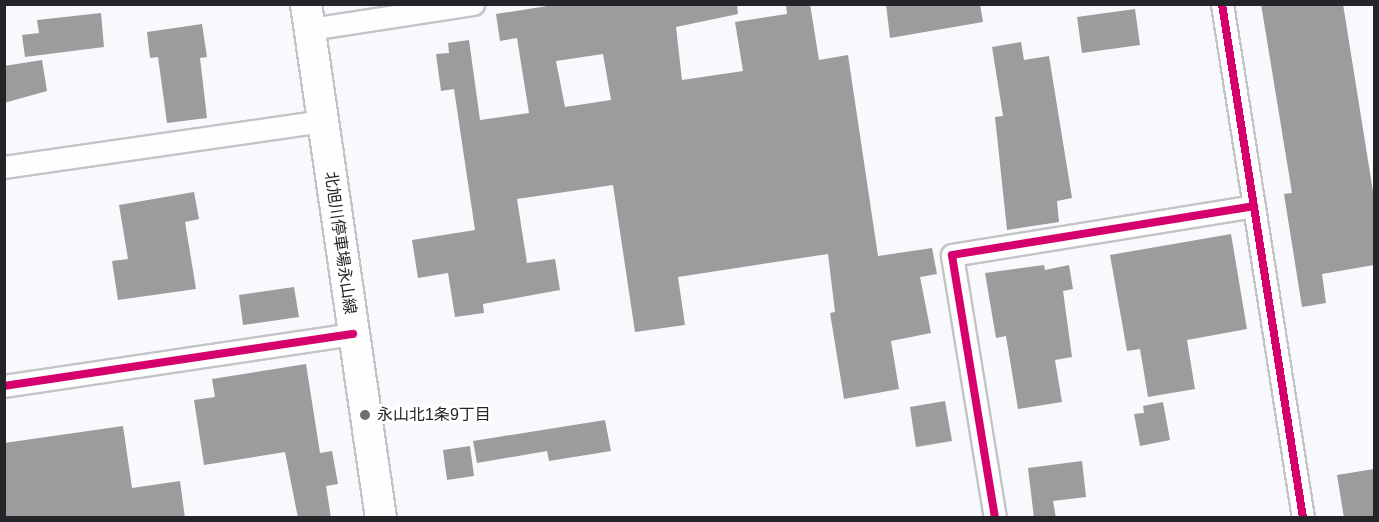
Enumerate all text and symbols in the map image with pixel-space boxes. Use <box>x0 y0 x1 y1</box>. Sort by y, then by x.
street label: 北旭川停車場永山線 <box>320 170 360 316</box>
place label: 永山北1条9丁目 <box>377 405 491 425</box>
marker: 永山北1条9丁目 <box>358 408 372 422</box>

